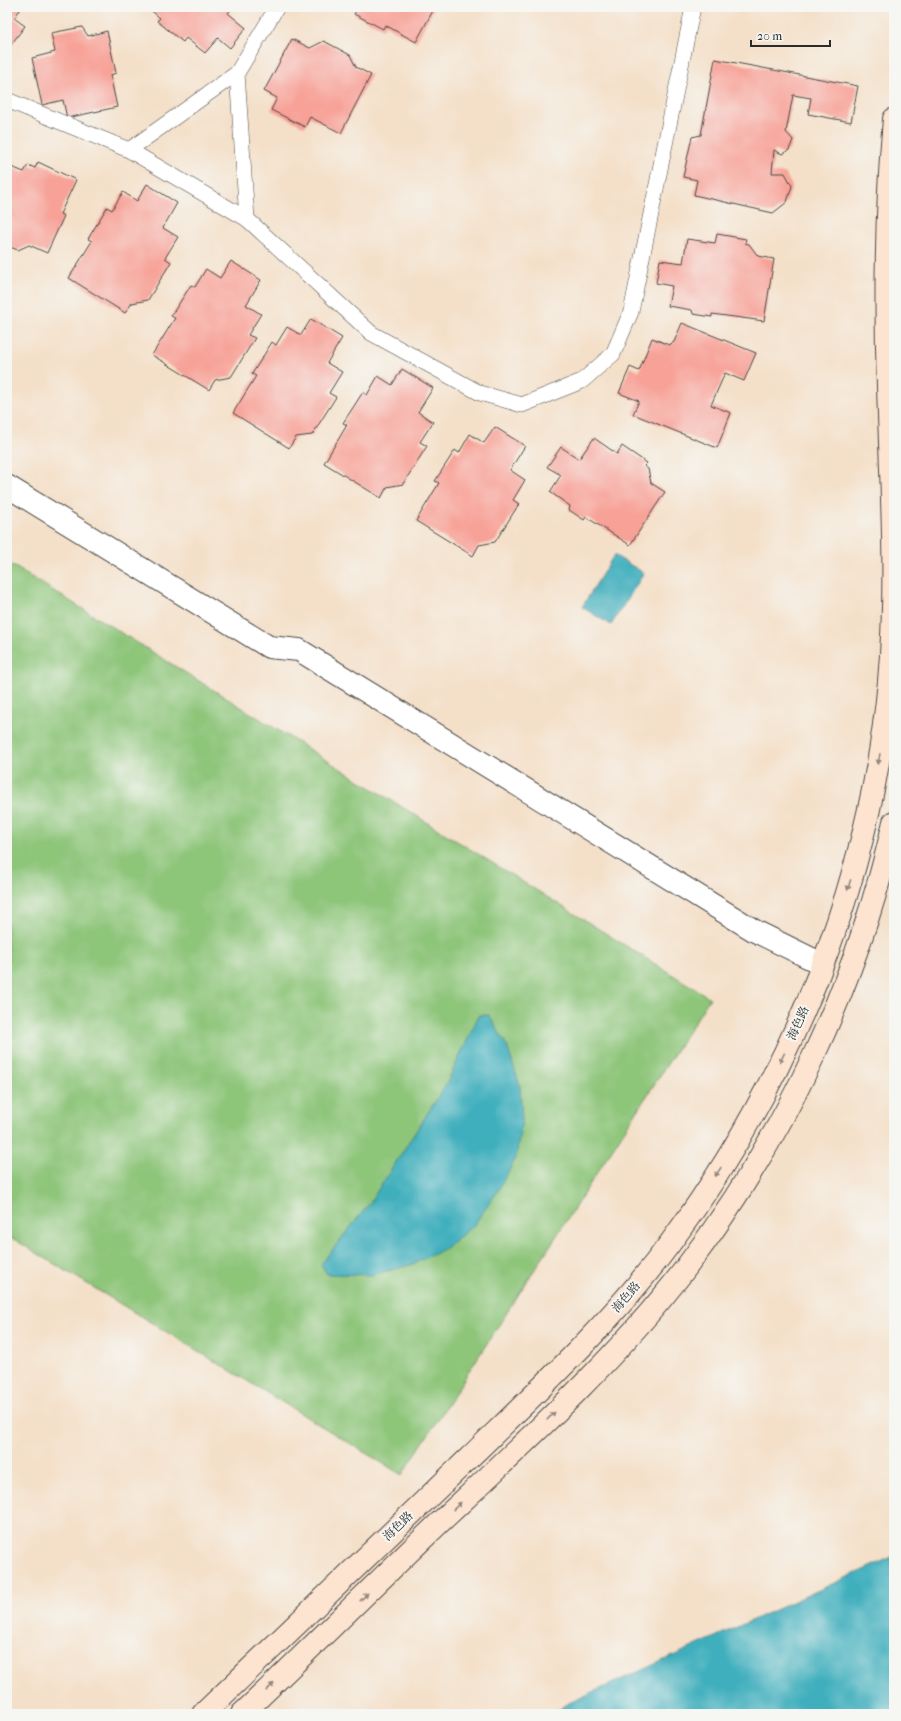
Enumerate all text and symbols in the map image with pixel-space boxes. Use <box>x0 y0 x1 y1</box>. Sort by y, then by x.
scale bar <box>751 22 830 48</box>
text: 20 m <box>757 29 782 43</box>
one-way arrow <box>875 752 881 765</box>
one-way arrow <box>846 879 852 891</box>
street label: 海色路 <box>784 1004 812 1042</box>
one-way arrow <box>779 1053 785 1064</box>
one-way arrow <box>715 1166 722 1177</box>
street label: 海色路 <box>609 1279 643 1315</box>
one-way arrow <box>546 1411 556 1421</box>
one-way arrow <box>452 1502 463 1511</box>
street label: 海色路 <box>380 1508 416 1544</box>
one-way arrow <box>359 1592 369 1602</box>
one-way arrow <box>265 1682 275 1692</box>

